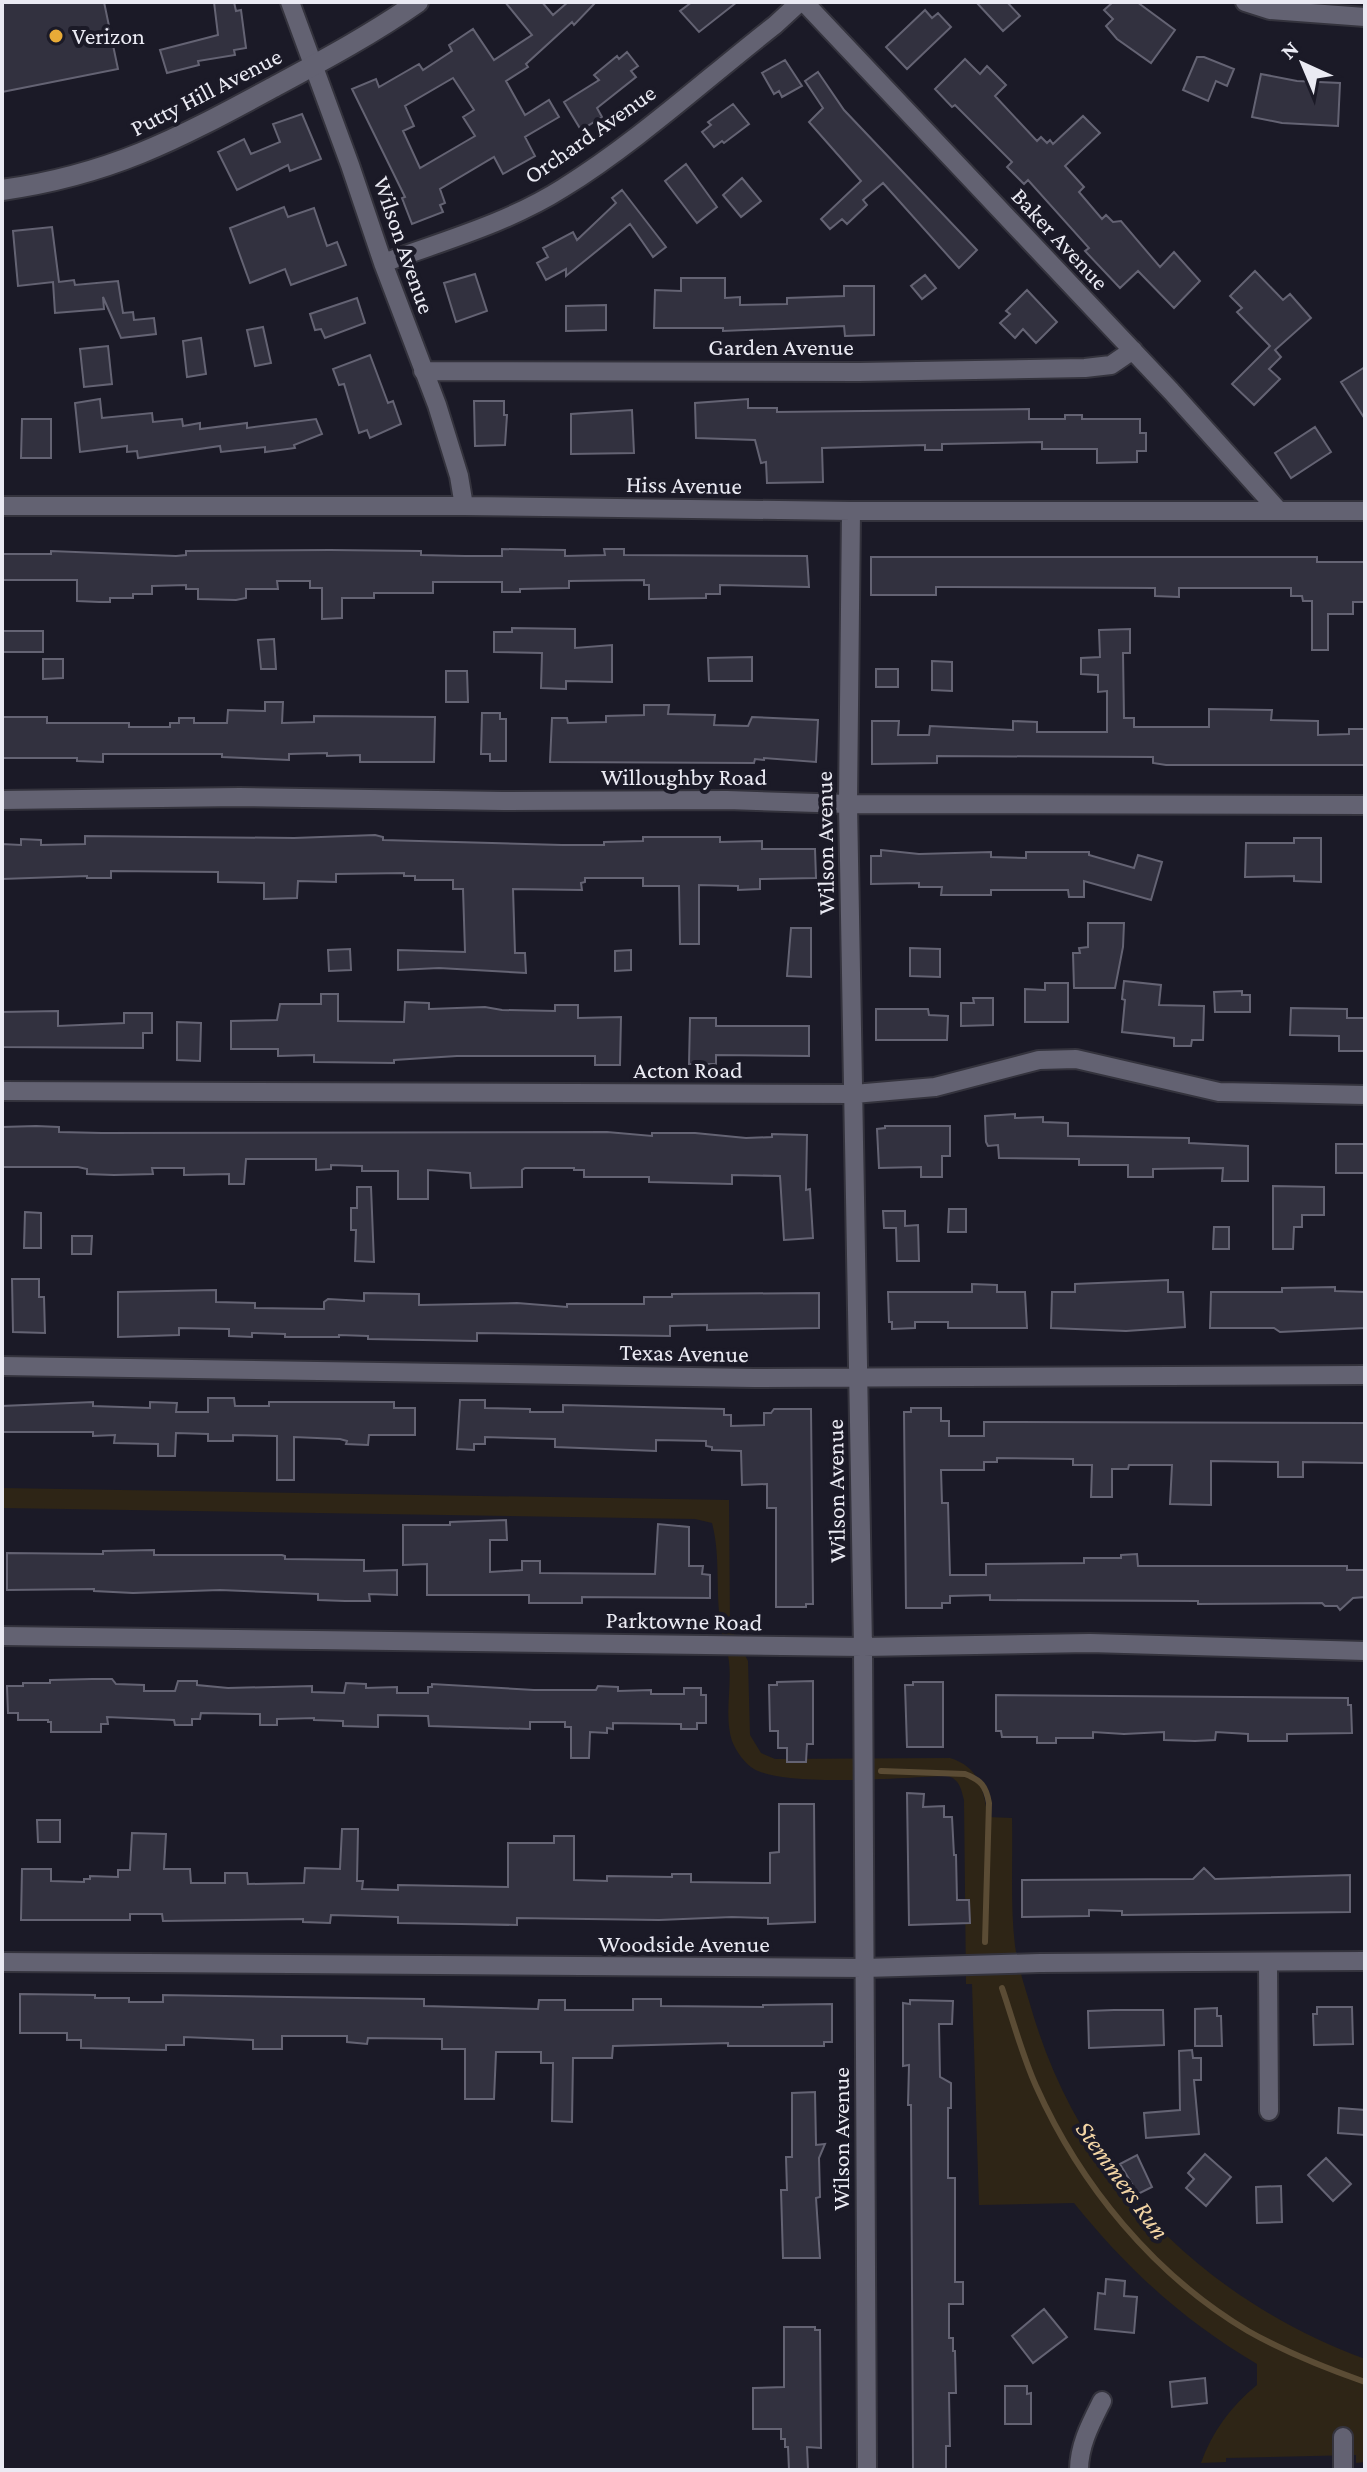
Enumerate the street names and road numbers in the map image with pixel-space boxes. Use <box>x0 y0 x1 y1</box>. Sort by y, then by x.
street label: Putty Hill Avenue <box>126 42 286 141</box>
street label: Orchard Avenue <box>519 78 660 189</box>
street label: Wilson Avenue <box>368 173 441 317</box>
street label: Baker Avenue <box>1006 182 1114 295</box>
street label: Garden Avenue <box>708 333 854 360</box>
street label: Hiss Avenue <box>626 470 742 499</box>
street label: Willoughby Road <box>601 763 767 790</box>
street label: Wilson Avenue <box>810 771 839 915</box>
street label: Acton Road <box>633 1056 743 1083</box>
street label: Texas Avenue <box>619 1338 749 1367</box>
street label: Wilson Avenue <box>821 1419 850 1563</box>
street label: Parktowne Road <box>606 1606 763 1635</box>
street label: Woodside Avenue <box>598 1930 770 1957</box>
street label: Wilson Avenue <box>827 2067 854 2211</box>

